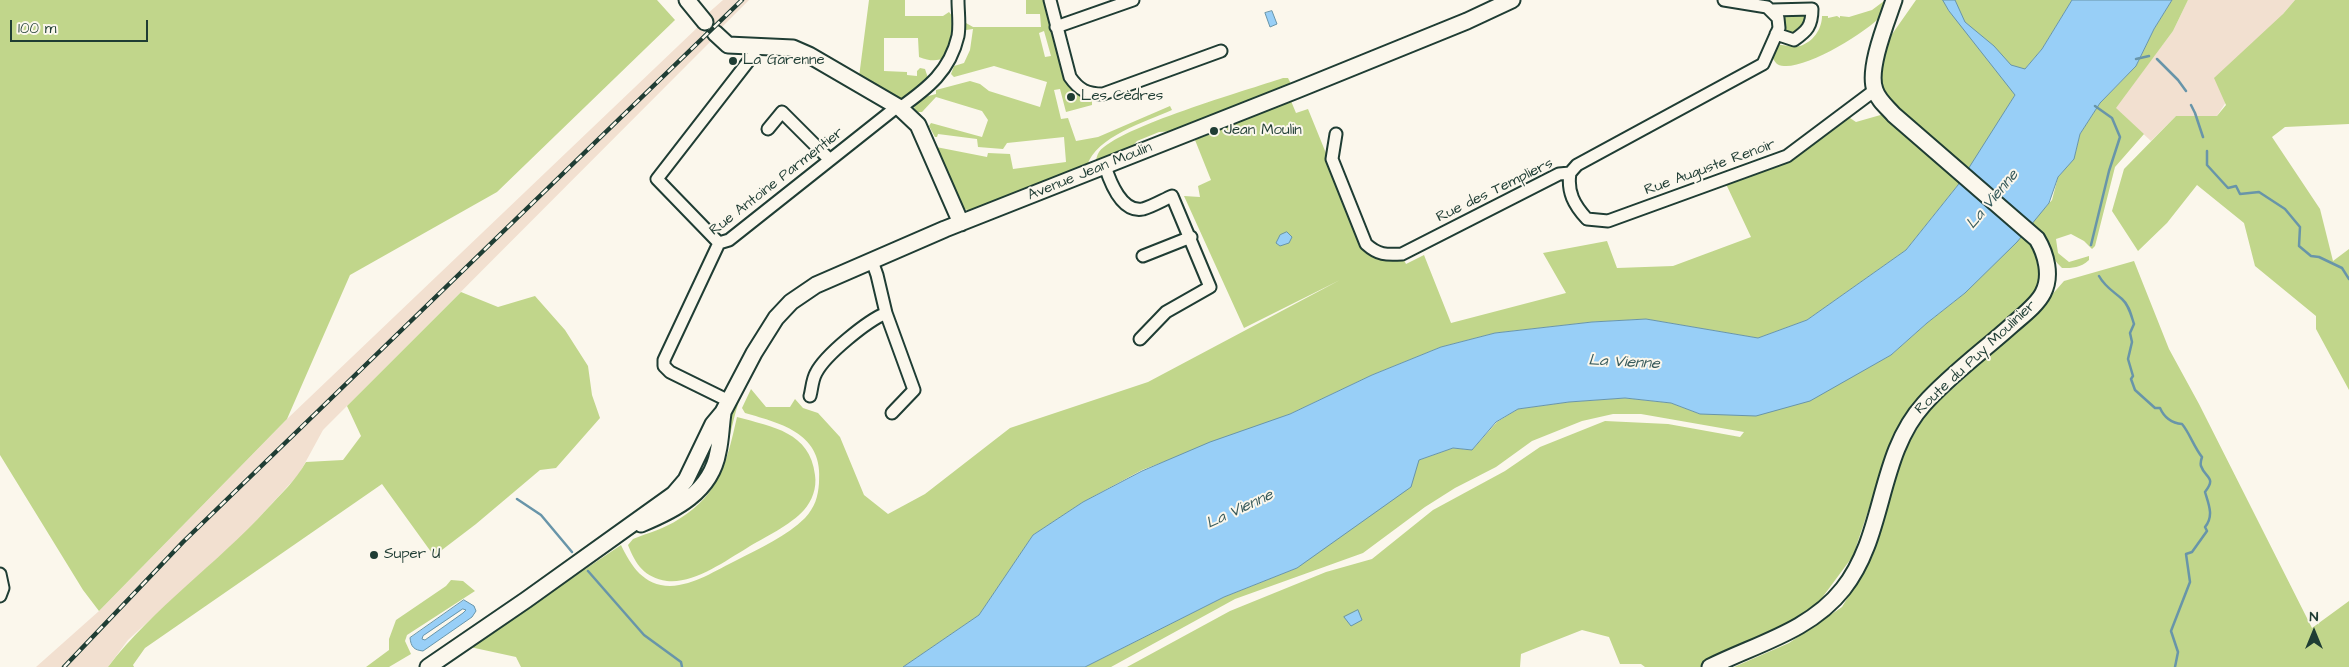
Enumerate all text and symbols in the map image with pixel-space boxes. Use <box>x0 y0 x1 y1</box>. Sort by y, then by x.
scale bar <box>12 10 150 42</box>
text: 100 m <box>18 18 57 39</box>
place label: La Garenne <box>743 52 825 70</box>
marker: La Garenne <box>727 55 739 67</box>
place label: Les Cèdres <box>1081 88 1163 106</box>
marker: Les Cèdres <box>1065 91 1077 103</box>
place label: Jean Moulin <box>1224 122 1302 140</box>
street label: Rue Antoine Parmentier <box>706 124 848 240</box>
marker: Jean Moulin <box>1208 125 1220 137</box>
street label: Rue Auguste Renoir <box>1642 136 1778 200</box>
street label: Avenue Jean Moulin <box>1025 139 1155 205</box>
street label: Rue des Templiers <box>1434 155 1556 227</box>
water label: La Vienne <box>1963 166 2023 234</box>
street label: Route du Puy Moulinier <box>1912 297 2040 419</box>
water label: La Vienne <box>1588 352 1660 374</box>
water label: La Vienne <box>1204 486 1276 534</box>
place label: Super U <box>384 546 440 564</box>
marker: Super U <box>368 549 380 561</box>
north arrow <box>2289 607 2339 657</box>
text: N <box>2310 607 2318 627</box>

